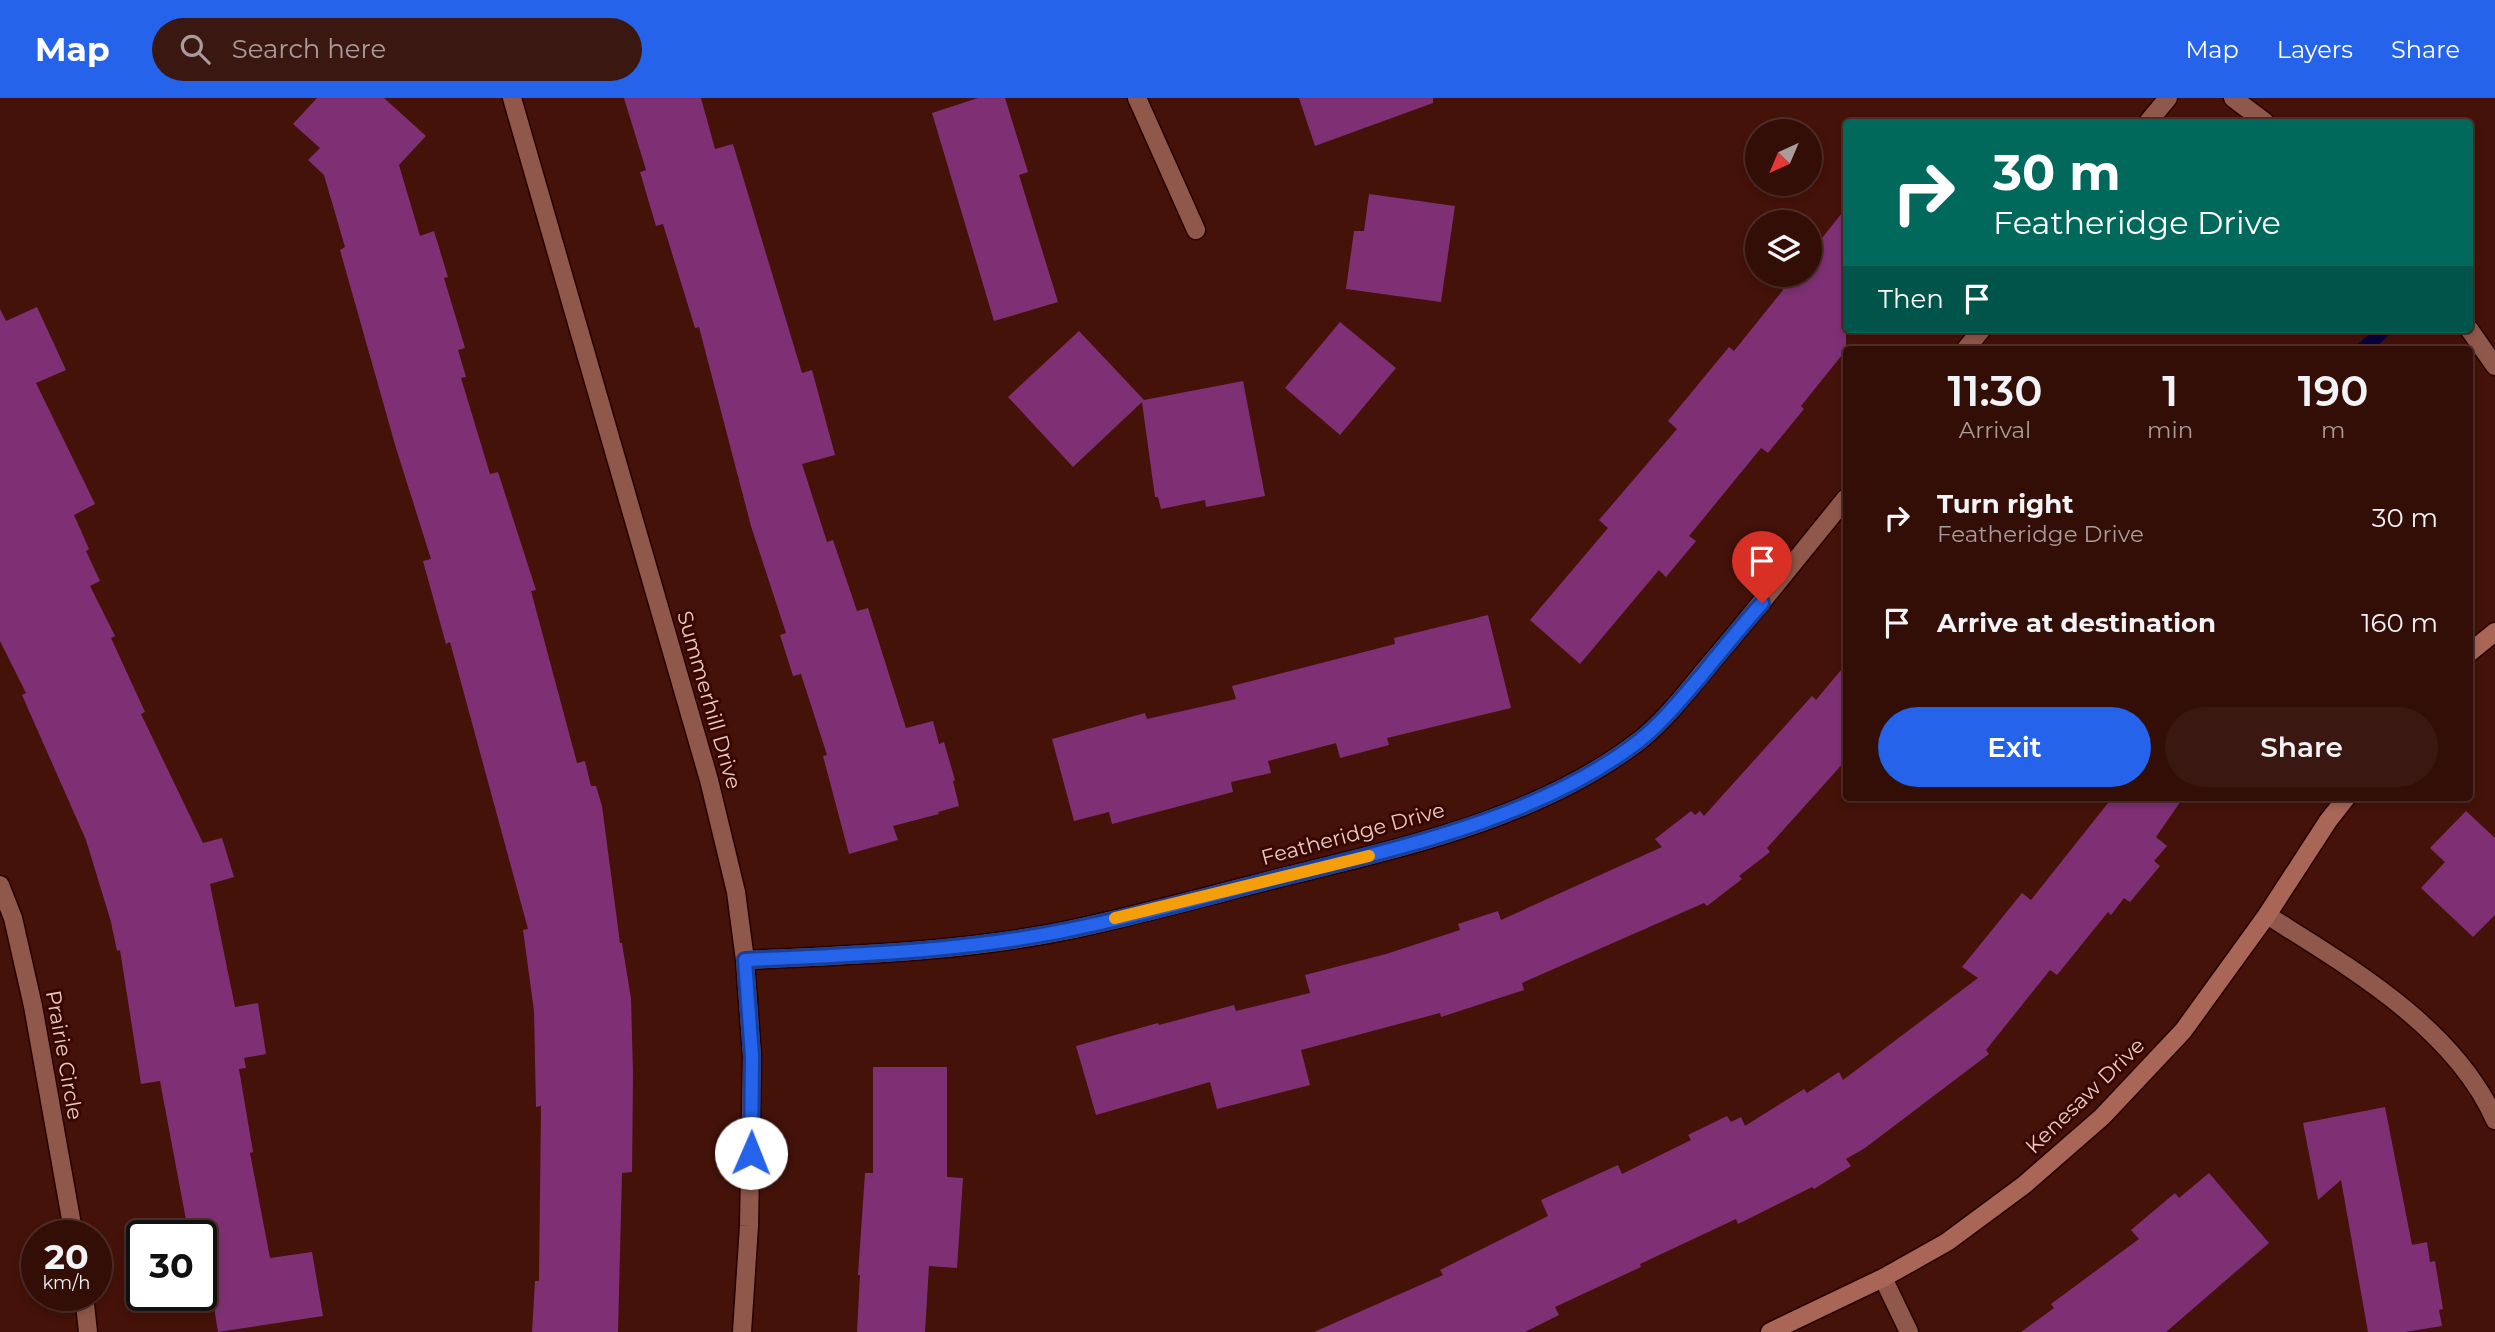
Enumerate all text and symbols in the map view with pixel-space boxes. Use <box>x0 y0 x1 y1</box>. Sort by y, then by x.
search box <box>152 18 642 81</box>
text: Map <box>35 29 110 69</box>
icon: search <box>176 30 214 68</box>
text: Search here <box>232 33 386 65</box>
text: Map <box>2185 35 2239 64</box>
text: Layers <box>2277 35 2353 64</box>
text: Share <box>2391 35 2460 64</box>
north arrow <box>1745 119 1822 196</box>
map controls <box>1745 119 1822 287</box>
text: 30 m <box>1993 143 2121 202</box>
icon: right <box>1878 147 1969 238</box>
text: Featheridge Drive <box>1993 203 2281 242</box>
button: layers <box>1745 210 1822 287</box>
icon: arrive <box>1958 280 1996 318</box>
text: Then <box>1878 283 1944 315</box>
text: 11:30 <box>1948 365 2043 417</box>
text: 1 <box>2162 365 2178 417</box>
text: 190 <box>2298 365 2368 417</box>
text: Arrival <box>1959 416 2031 444</box>
text: min <box>2147 416 2193 444</box>
text: m <box>2321 416 2345 444</box>
text: Turn right <box>1937 488 2073 520</box>
icon: right <box>1878 499 1916 537</box>
text: 30 m <box>2372 502 2438 534</box>
text: Featheridge Drive <box>1937 520 2144 548</box>
pin <box>1732 531 1792 603</box>
icon: arrive <box>1743 542 1781 580</box>
icon: arrive <box>1878 604 1916 642</box>
text: Arrive at destination <box>1937 607 2216 639</box>
text: 160 m <box>2361 607 2438 639</box>
street label: Summerhill Drive <box>672 608 747 792</box>
button: Exit <box>1878 707 2151 787</box>
button: Share <box>2165 707 2438 787</box>
street label: Featheridge Drive <box>1258 797 1447 870</box>
street label: Prairie Circle <box>41 988 88 1122</box>
street label: Kenesaw Drive <box>2020 1033 2149 1159</box>
position arrow <box>714 1116 788 1190</box>
speed limit sign: 30 <box>126 1220 217 1311</box>
text: 20 <box>44 1235 89 1278</box>
text: km/h <box>42 1272 91 1294</box>

